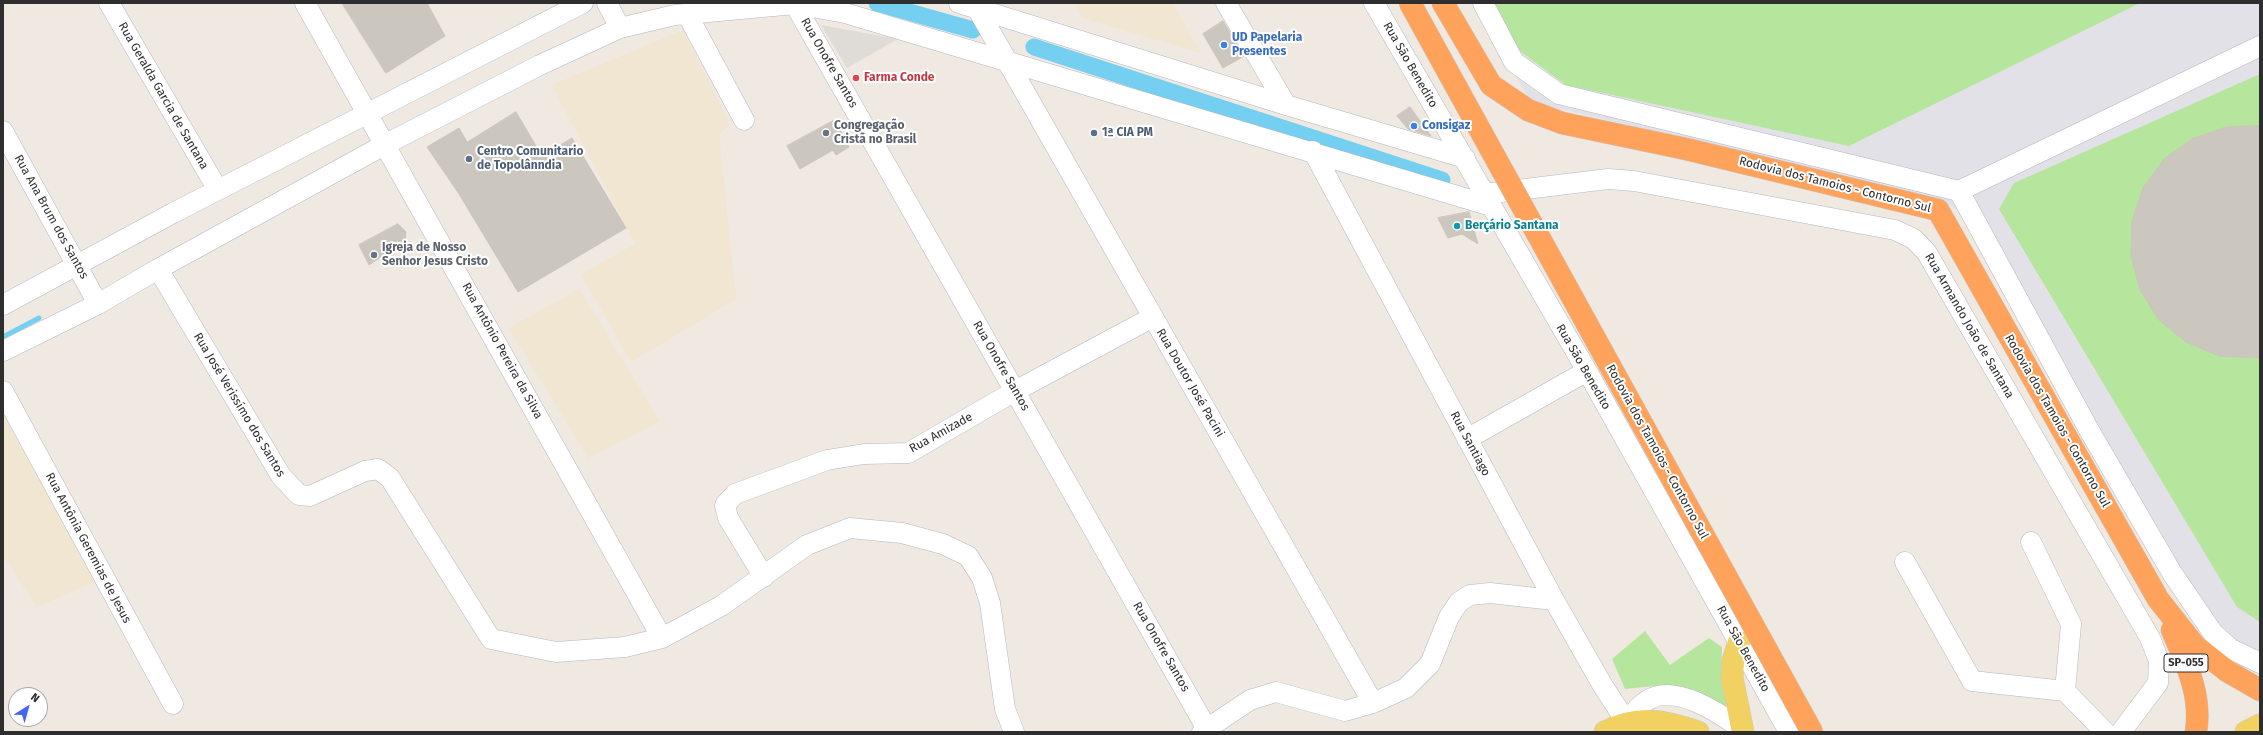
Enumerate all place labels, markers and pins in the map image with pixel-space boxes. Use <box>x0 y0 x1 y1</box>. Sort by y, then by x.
place label: UD Papelaria Presentes <box>1232 31 1302 59</box>
marker: UD Papelaria Presentes <box>1219 40 1229 50</box>
place label: Farma Conde <box>864 71 934 85</box>
marker: Farma Conde <box>851 73 861 83</box>
place label: Congregação Cristã no Brasil <box>834 119 916 147</box>
place label: Consigaz <box>1422 119 1470 133</box>
marker: Consigaz <box>1409 121 1419 131</box>
place label: 1ª CIA PM <box>1102 126 1153 140</box>
marker: Congregação Cristã no Brasil <box>821 128 831 138</box>
marker: 1ª CIA PM <box>1089 128 1099 138</box>
place label: Centro Comunitario de Topolânndia <box>477 145 583 173</box>
marker: Centro Comunitario de Topolânndia <box>464 154 474 164</box>
place label: Berçário Santana <box>1465 219 1559 233</box>
marker: Berçário Santana <box>1452 221 1462 231</box>
place label: Igreja de Nosso Senhor Jesus Cristo <box>382 241 488 269</box>
marker: Igreja de Nosso Senhor Jesus Cristo <box>369 250 379 260</box>

